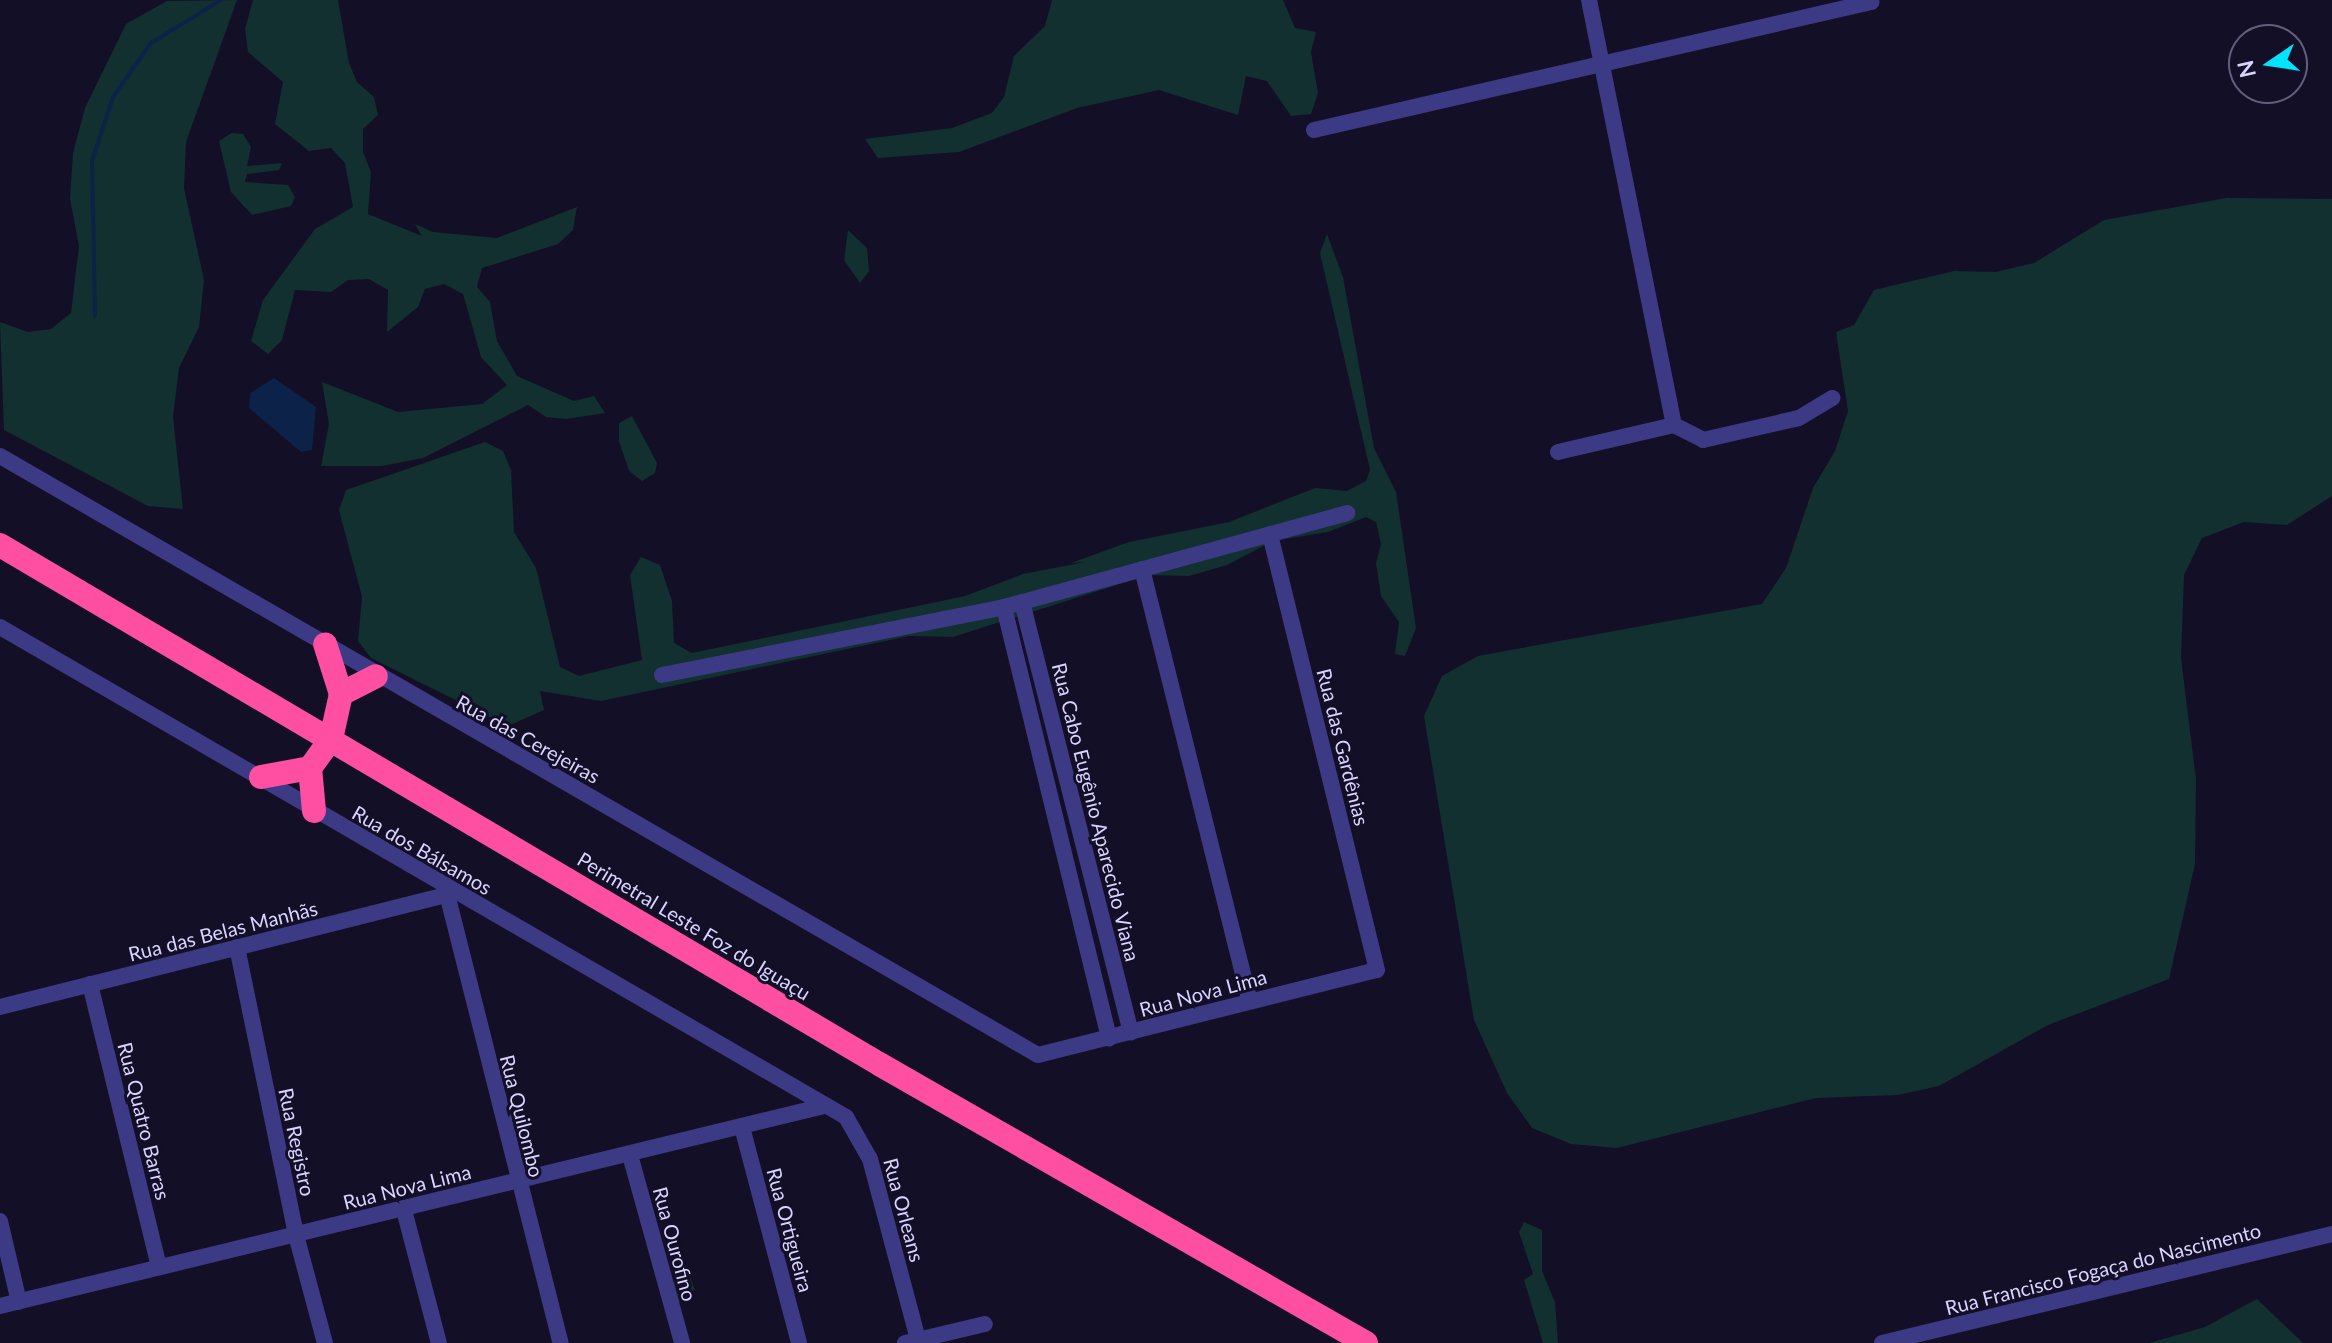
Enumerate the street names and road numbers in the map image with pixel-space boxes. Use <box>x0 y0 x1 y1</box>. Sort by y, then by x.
street label: Rua Cabo Eugênio Aparecido Viana <box>1047 660 1145 964</box>
street label: Rua das Gardênias <box>1312 666 1374 828</box>
street label: Rua das Cerejeiras <box>452 690 604 788</box>
street label: Rua dos Bálsamos <box>348 800 496 900</box>
street label: Perimetral Leste Foz do Iguaçu <box>573 847 815 1005</box>
street label: Rua das Belas Manhãs <box>126 896 320 966</box>
street label: Rua Nova Lima <box>1137 964 1269 1022</box>
street label: Rua Quatro Barras <box>113 1040 175 1202</box>
street label: Rua Quilombo <box>495 1052 549 1180</box>
street label: Rua Registro <box>274 1086 320 1198</box>
street label: Rua Orleans <box>879 1155 929 1265</box>
street label: Rua Nova Lima <box>341 1160 473 1214</box>
street label: Rua Ortigueira <box>762 1165 818 1295</box>
street label: Rua Ourofino <box>648 1184 702 1304</box>
street label: Rua Francisco Fogaça do Nascimento <box>1943 1218 2263 1320</box>

